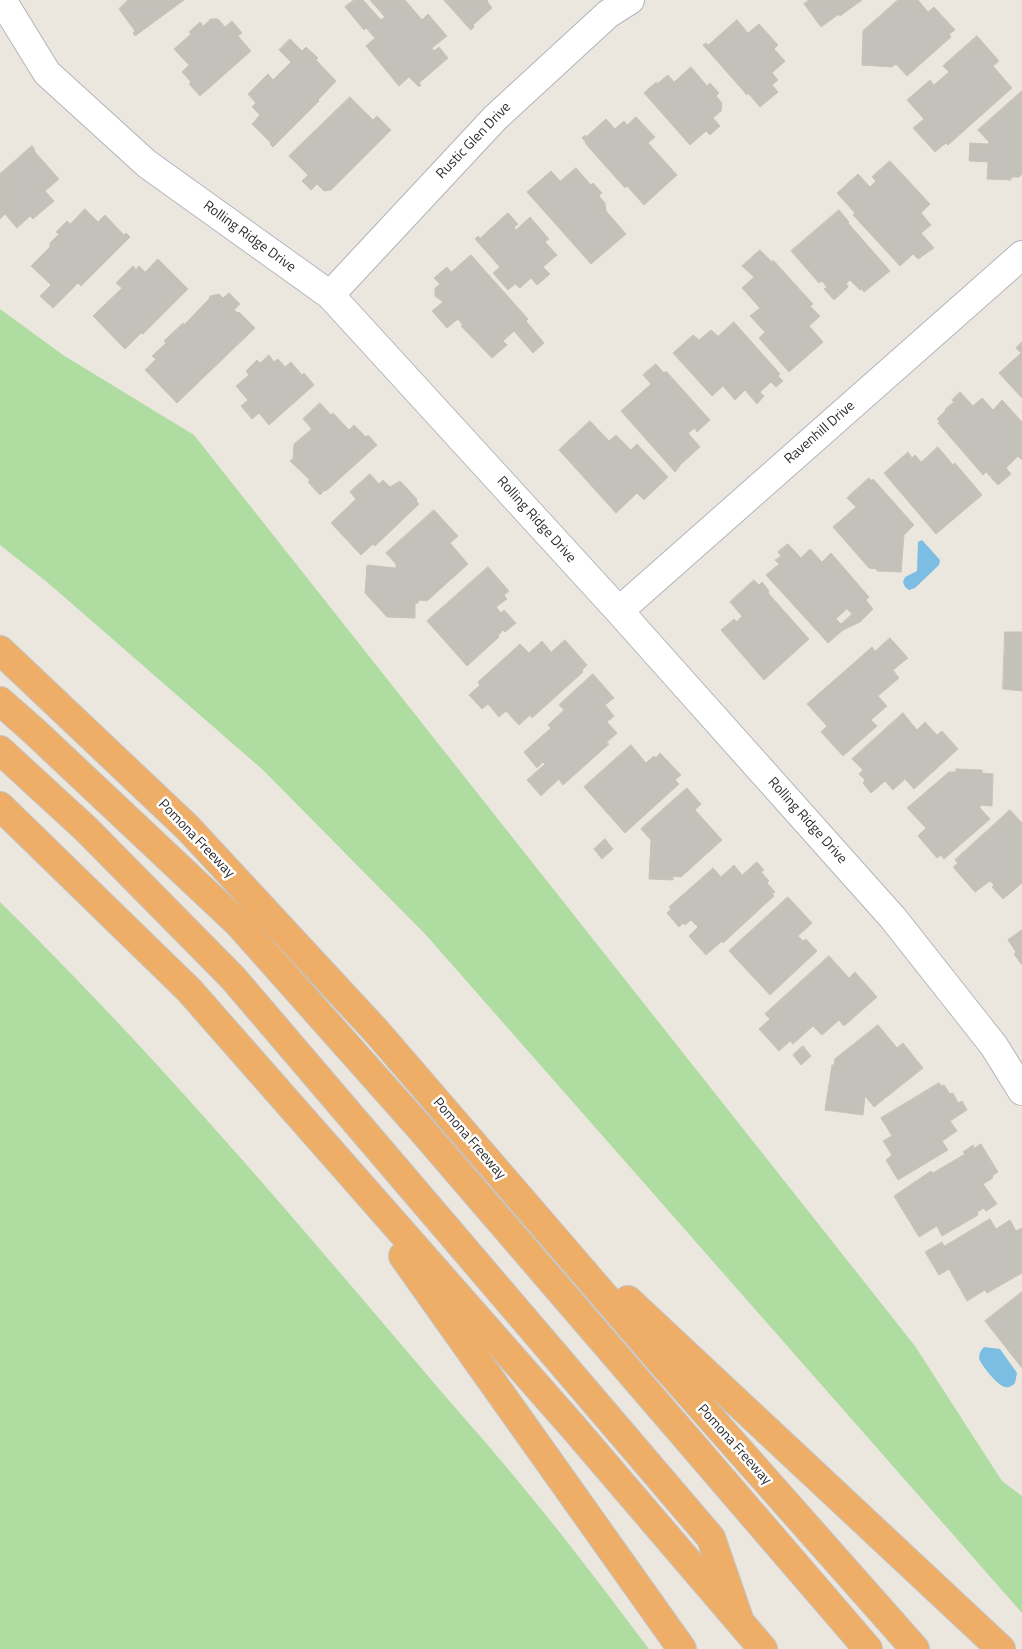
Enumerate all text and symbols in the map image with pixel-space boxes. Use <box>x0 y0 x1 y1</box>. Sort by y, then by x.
street label: Rustic Glen Drive <box>433 99 515 183</box>
street label: Rolling Ridge Drive <box>199 198 299 276</box>
street label: Ravenhill Drive <box>781 398 859 468</box>
street label: Rolling Ridge Drive <box>493 473 579 567</box>
street label: Rolling Ridge Drive <box>764 774 850 868</box>
street label: Pomona Freeway <box>154 796 238 882</box>
street label: Pomona Freeway <box>429 1095 509 1183</box>
street label: Pomona Freeway <box>693 1401 775 1489</box>

